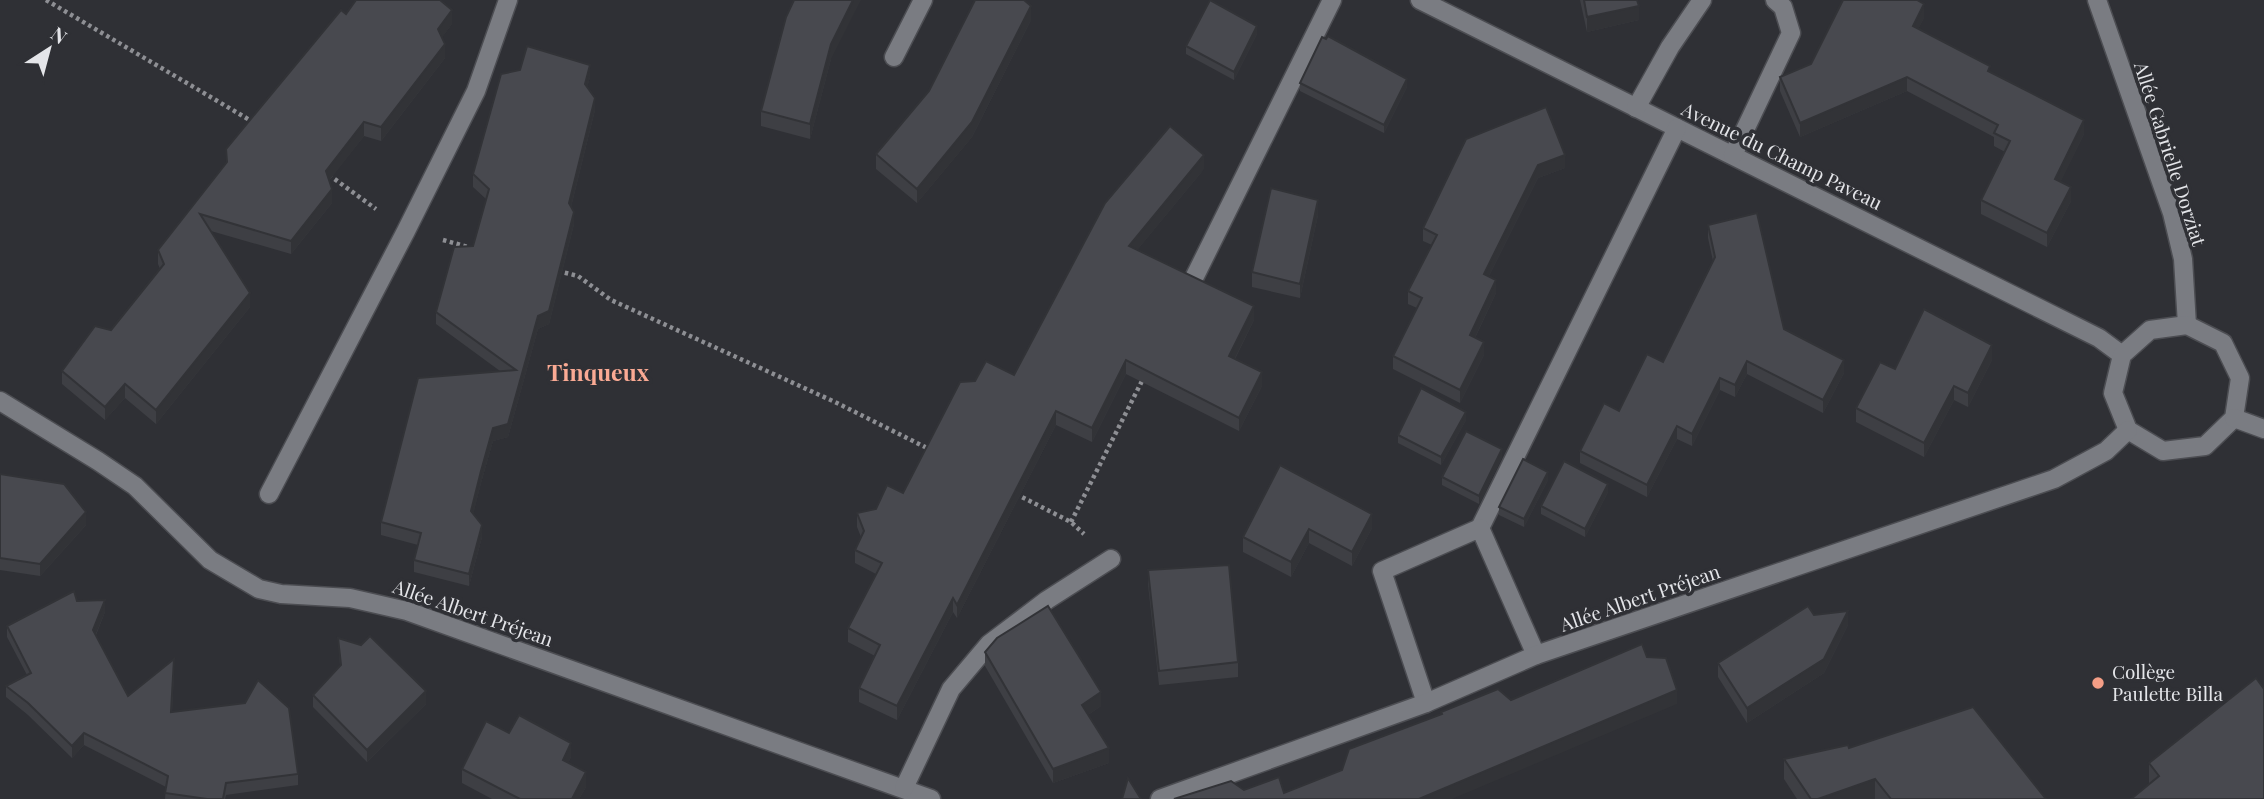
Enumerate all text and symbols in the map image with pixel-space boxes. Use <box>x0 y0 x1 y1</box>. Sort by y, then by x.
north arrow <box>14 14 84 84</box>
text: N <box>46 20 73 49</box>
street label: Allée Gabrielle Dorziat <box>2129 57 2213 249</box>
street label: Avenue du Champ Paveau <box>1677 95 1887 215</box>
district label: Tinqueux <box>547 356 650 387</box>
street label: Allée Albert Préjean <box>1555 557 1724 637</box>
street label: Allée Albert Préjean <box>389 572 557 652</box>
place label: Collège Paulette Billa <box>2112 658 2224 706</box>
marker: Collège Paulette Billa <box>2090 675 2106 691</box>

